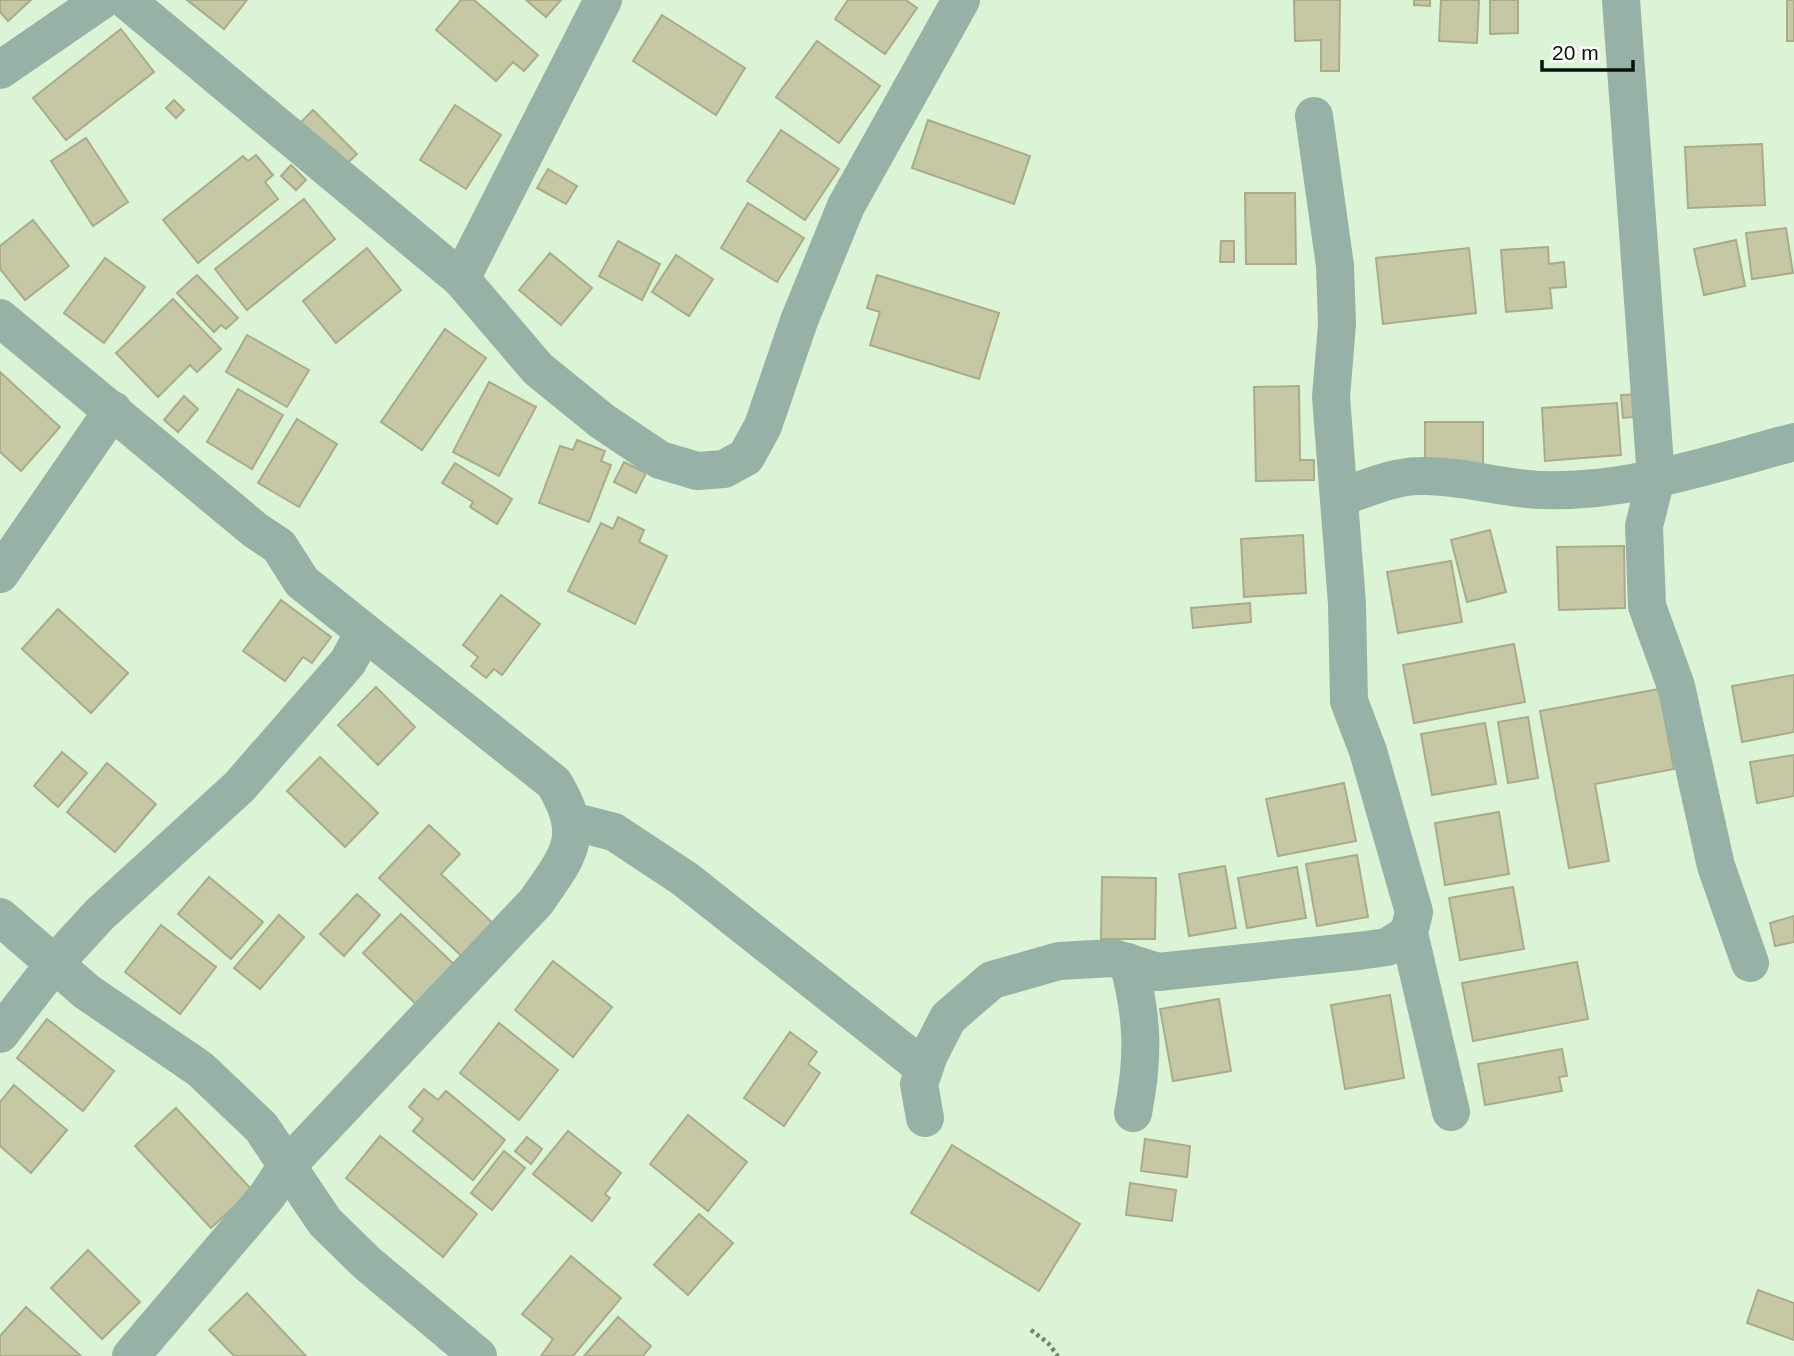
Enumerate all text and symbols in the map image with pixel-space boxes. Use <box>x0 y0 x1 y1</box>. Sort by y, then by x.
scale bar <box>1542 28 1633 72</box>
text: 20 m <box>1552 41 1599 64</box>

